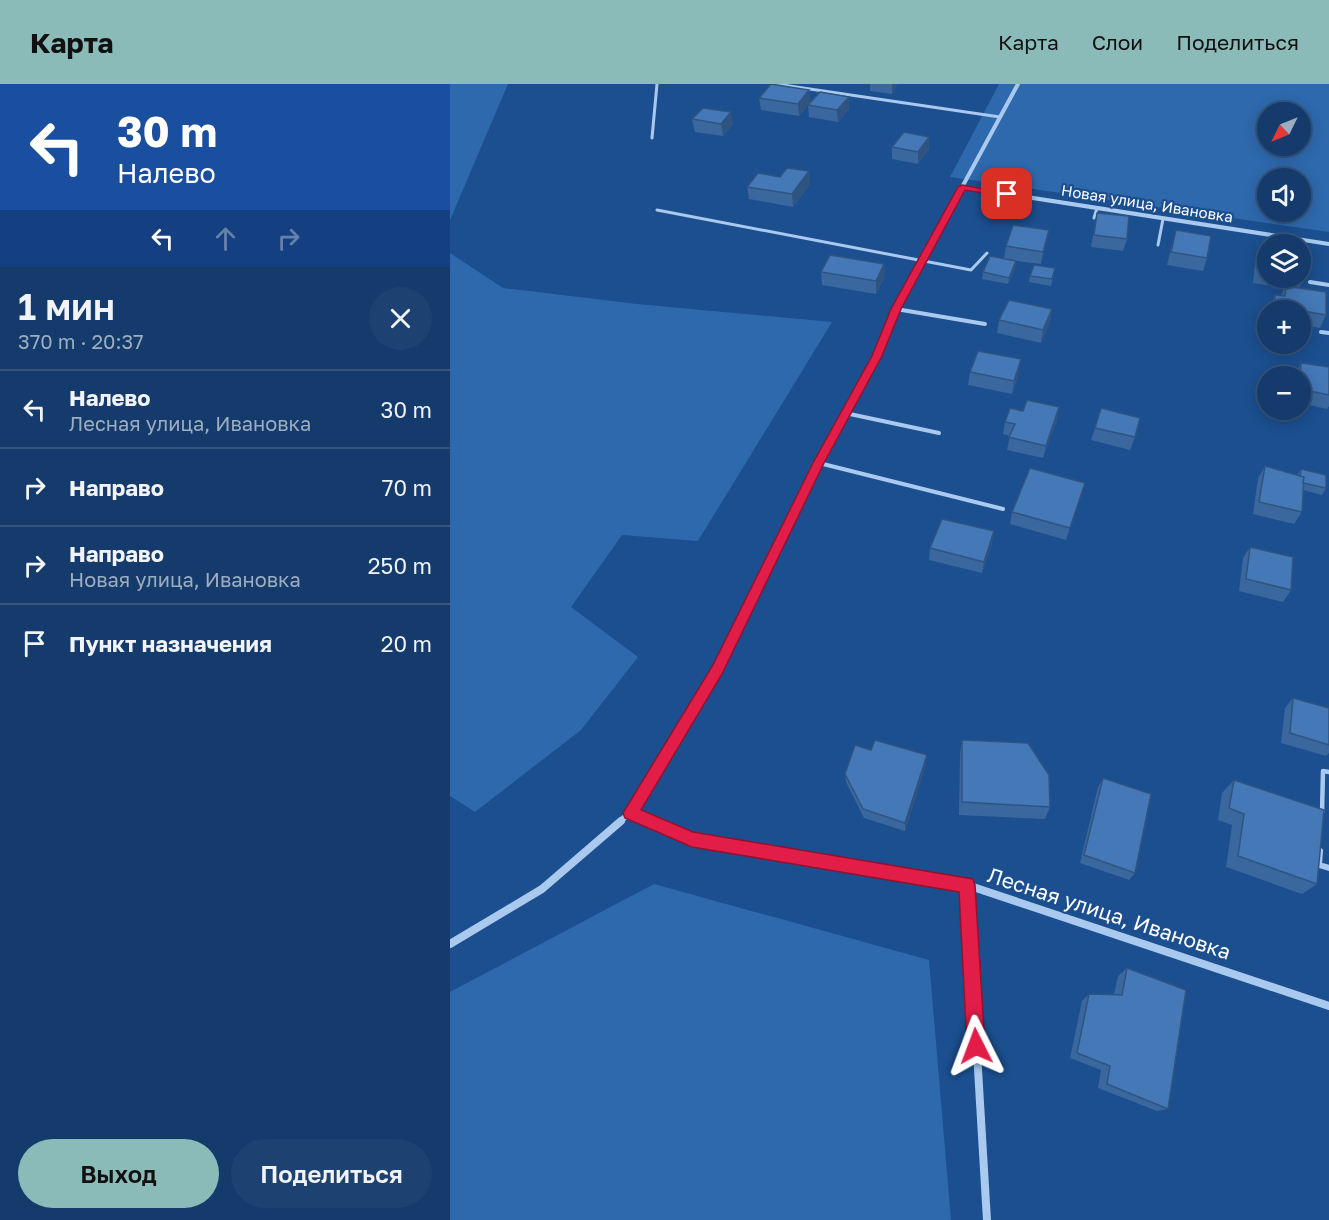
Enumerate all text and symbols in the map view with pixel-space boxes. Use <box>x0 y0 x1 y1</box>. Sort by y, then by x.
text: Карта <box>30 26 114 59</box>
text: Карта <box>998 29 1059 55</box>
text: Слои <box>1092 29 1143 55</box>
text: Поделиться <box>1176 29 1299 55</box>
north arrow <box>1257 102 1311 156</box>
map controls <box>1257 102 1311 420</box>
text: 30 m <box>117 106 217 156</box>
icon: left <box>18 108 96 186</box>
text: Налево <box>117 157 216 189</box>
pin <box>981 168 1032 219</box>
button: sound <box>1257 168 1311 222</box>
icon: arrive <box>990 177 1023 210</box>
street label: Новая улица, Ивановка <box>1060 181 1234 225</box>
icon: left <box>146 222 179 255</box>
icon: ahead <box>209 222 242 255</box>
icon: right <box>272 222 305 255</box>
button: layers <box>1257 234 1311 288</box>
text: 1 мин <box>18 285 115 328</box>
button: close <box>369 287 432 350</box>
button: + <box>1257 300 1311 354</box>
text: 370 m · 20:37 <box>18 329 144 353</box>
button: − <box>1257 366 1311 420</box>
text: Налево <box>69 384 151 411</box>
icon: left <box>18 393 51 426</box>
text: 30 m <box>381 396 432 423</box>
text: Лесная улица, Ивановка <box>69 411 311 435</box>
icon: right <box>18 471 51 504</box>
text: Направо <box>69 474 164 501</box>
text: 70 m <box>382 474 432 501</box>
text: Направо <box>69 540 164 567</box>
icon: right <box>18 549 51 582</box>
text: 250 m <box>368 552 432 579</box>
text: Новая улица, Ивановка <box>69 567 301 591</box>
icon: arrive <box>18 627 51 660</box>
text: Пункт назначения <box>69 630 272 657</box>
text: 20 m <box>381 630 432 657</box>
street label: Лесная улица, Ивановка <box>984 861 1234 965</box>
position arrow <box>944 1014 1008 1078</box>
button: Выход <box>18 1139 219 1208</box>
button: Поделиться <box>231 1139 432 1208</box>

